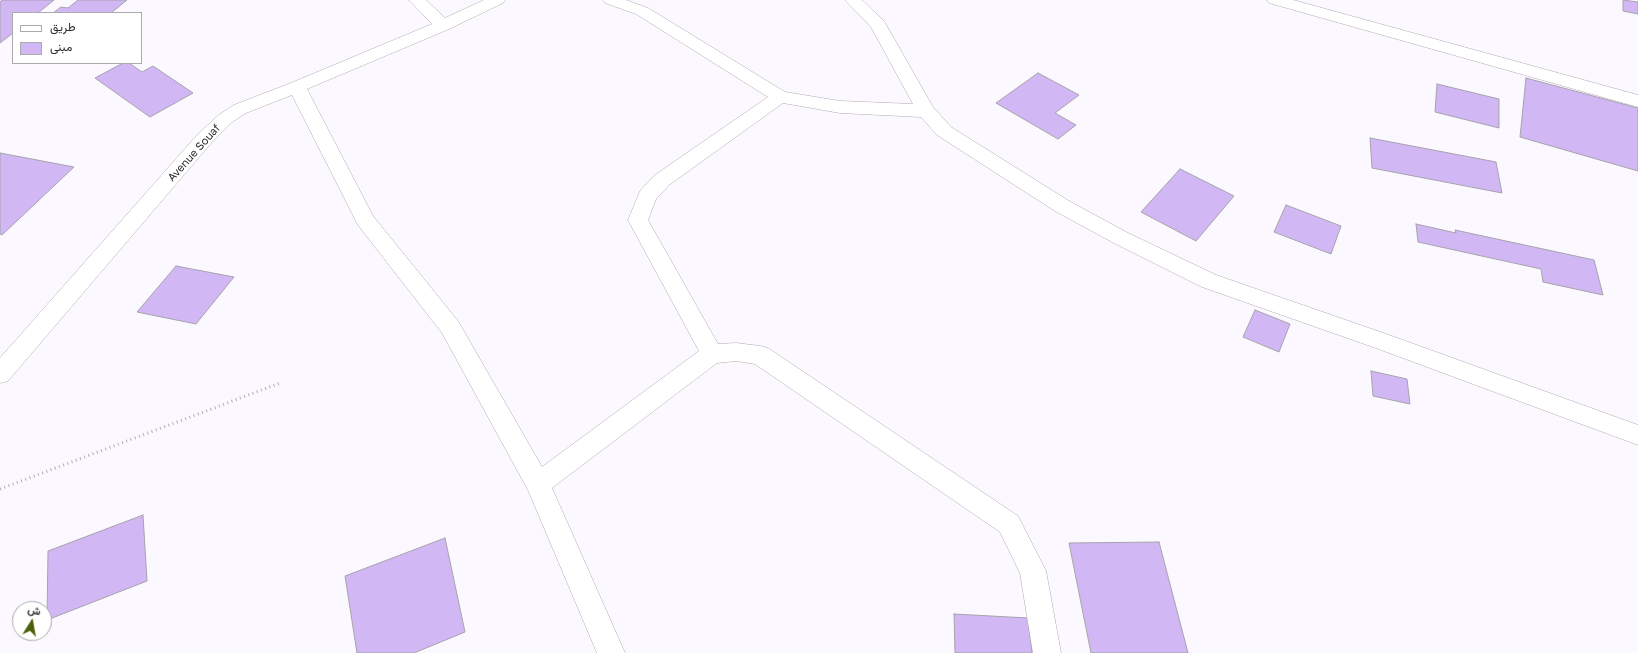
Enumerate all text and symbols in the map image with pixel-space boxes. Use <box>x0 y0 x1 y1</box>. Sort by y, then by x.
legend <box>12 12 142 64</box>
text: طريق <box>50 19 75 34</box>
text: مبنى <box>50 39 72 54</box>
street label: Avenue Souaf <box>165 122 223 184</box>
north arrow <box>12 601 52 641</box>
text: ش <box>26 602 42 617</box>

